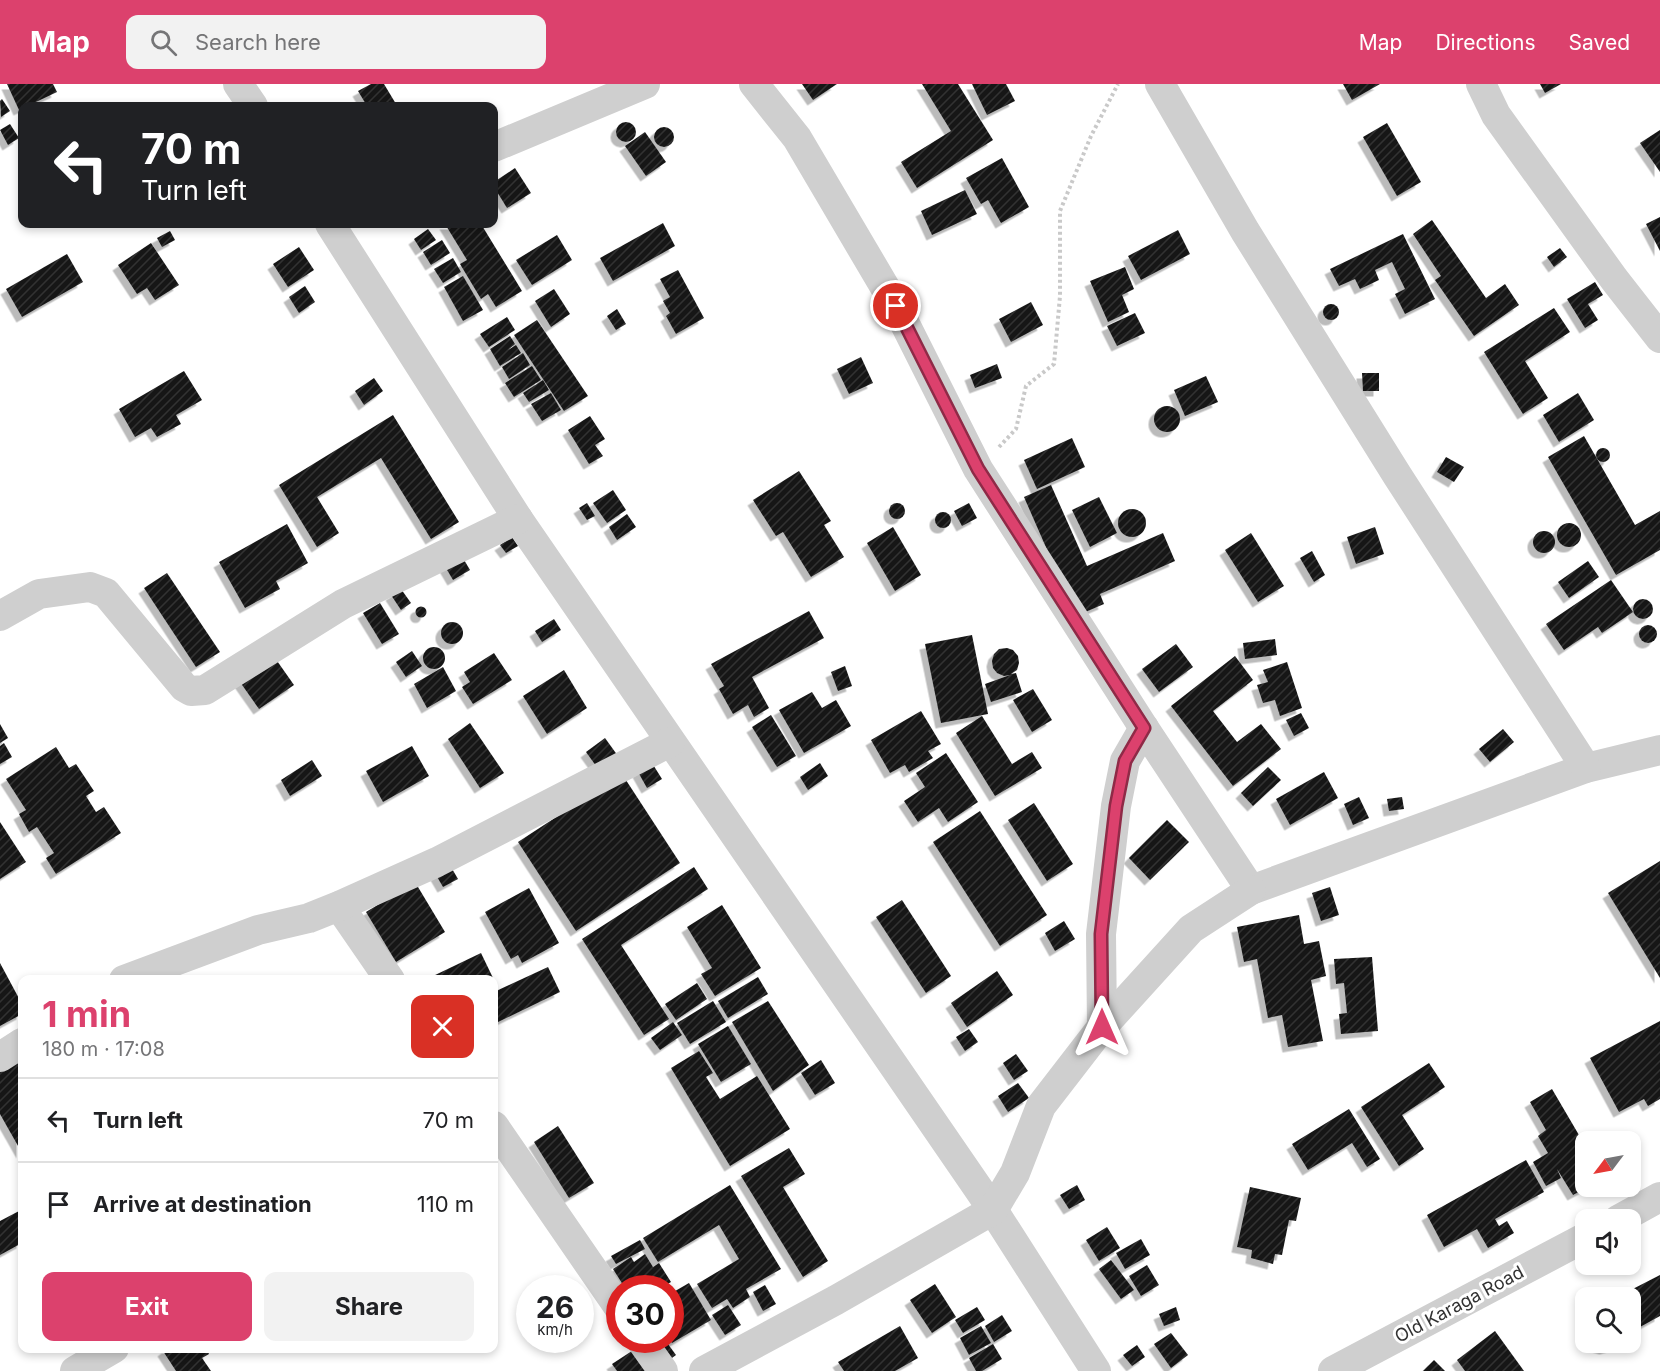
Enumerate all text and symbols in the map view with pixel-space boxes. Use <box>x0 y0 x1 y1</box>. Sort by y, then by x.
search box <box>126 15 546 69</box>
text: Map <box>30 25 90 59</box>
icon: search <box>147 26 180 59</box>
text: Search here <box>195 29 321 55</box>
text: Map <box>1359 30 1402 55</box>
text: Directions <box>1435 30 1536 55</box>
text: Saved <box>1569 30 1630 55</box>
text: 70 m <box>141 123 241 174</box>
icon: left <box>42 126 120 204</box>
text: Turn left <box>141 174 247 207</box>
pin <box>870 280 921 331</box>
icon: arrive <box>879 289 912 322</box>
text: 1 min <box>42 992 131 1036</box>
button: close <box>411 995 474 1058</box>
position arrow <box>1070 995 1134 1059</box>
text: 180 m · 17:08 <box>42 1037 165 1061</box>
icon: left <box>42 1104 75 1137</box>
text: Turn left <box>93 1107 183 1133</box>
text: 70 m <box>423 1107 474 1133</box>
north arrow <box>1575 1131 1641 1197</box>
map controls <box>1575 1131 1641 1353</box>
icon: arrive <box>42 1188 75 1221</box>
text: Arrive at destination <box>93 1191 312 1217</box>
text: 110 m <box>417 1191 474 1217</box>
button: sound <box>1575 1209 1641 1275</box>
street label: Old Karaga Road <box>1391 1261 1527 1347</box>
button: Exit <box>42 1272 252 1341</box>
button: Share <box>264 1272 474 1341</box>
speed limit sign: 30 <box>606 1275 684 1353</box>
button: search <box>1575 1287 1641 1353</box>
text: 26 <box>536 1289 574 1325</box>
text: km/h <box>537 1320 573 1339</box>

